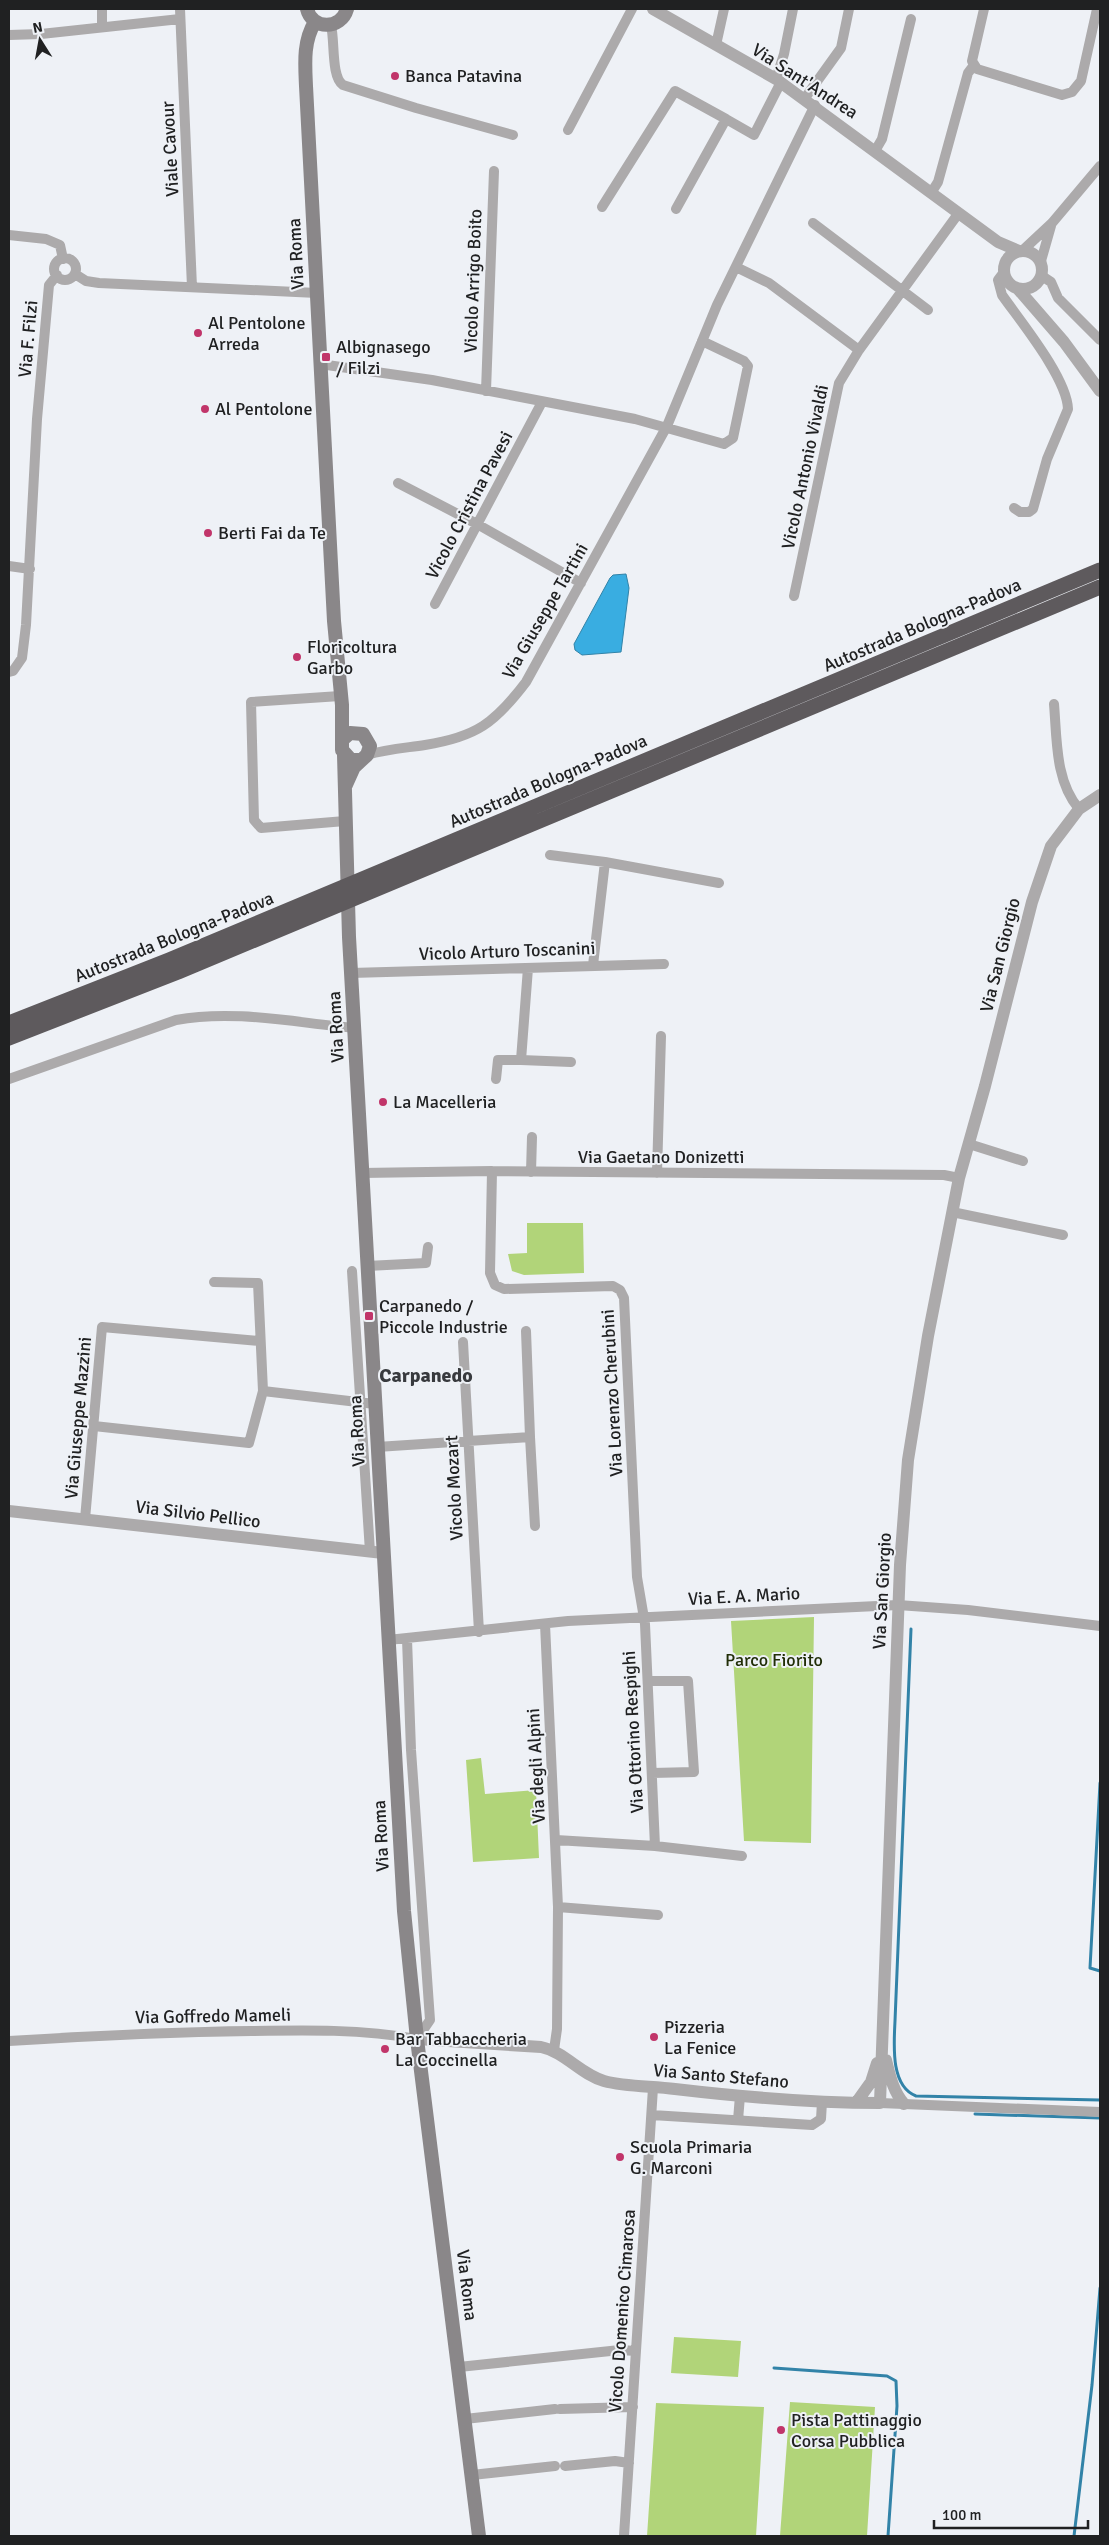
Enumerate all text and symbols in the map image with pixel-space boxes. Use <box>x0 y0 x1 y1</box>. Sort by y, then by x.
north arrow <box>15 15 65 65</box>
text: N <box>31 18 44 37</box>
street label: Via Sant'Andrea <box>748 39 862 123</box>
place label: Banca Patavina <box>405 65 522 87</box>
marker: Banca Patavina <box>389 70 401 82</box>
street label: Viale Cavour <box>156 100 183 197</box>
street label: Vicolo Arrigo Boito <box>459 209 487 353</box>
street label: Via Roma <box>283 218 309 290</box>
street label: Via F. Filzi <box>14 299 42 379</box>
place label: Al Pentolone Arreda <box>208 312 305 355</box>
marker: Al Pentolone Arreda <box>192 327 204 339</box>
place label: Albignasego / Filzi <box>336 336 431 379</box>
marker: Albignasego / Filzi <box>320 351 332 363</box>
street label: Vicolo Antonio Vivaldi <box>777 383 833 551</box>
place label: Al Pentolone <box>215 398 312 420</box>
marker: Al Pentolone <box>199 403 211 415</box>
street label: Vicolo Cristina Pavesi <box>421 427 517 583</box>
place label: Berti Fai da Te <box>218 522 326 544</box>
marker: Berti Fai da Te <box>202 527 214 539</box>
street label: Via Giuseppe Tartini <box>497 539 593 683</box>
street label: Autostrada Bologna-Padova <box>820 573 1024 677</box>
place label: Floricoltura Garbo <box>307 636 397 679</box>
marker: Floricoltura Garbo <box>291 651 303 663</box>
street label: Autostrada Bologna-Padova <box>446 729 650 833</box>
street label: Autostrada Bologna-Padova <box>71 887 277 987</box>
street label: Via San Giorgio <box>975 895 1025 1015</box>
street label: Vicolo Arturo Toscanini <box>418 937 596 965</box>
street label: Via Roma <box>323 991 349 1063</box>
place label: La Macelleria <box>393 1091 496 1113</box>
marker: La Macelleria <box>377 1096 389 1108</box>
street label: Via Gaetano Donizetti <box>578 1146 744 1168</box>
place label: Carpanedo / Piccole Industrie <box>379 1295 508 1338</box>
street label: Via Lorenzo Cherubini <box>597 1309 627 1477</box>
marker: Carpanedo / Piccole Industrie <box>363 1310 375 1322</box>
street label: Via Giuseppe Mazzini <box>60 1336 96 1500</box>
district label: Carpanedo <box>379 1363 473 1388</box>
street label: Via Roma <box>344 1395 370 1467</box>
street label: Vicolo Mozart <box>440 1435 468 1541</box>
street label: Via Silvio Pellico <box>134 1495 262 1533</box>
street label: Via San Giorgio <box>868 1532 896 1650</box>
street label: Via E. A. Mario <box>687 1582 801 1610</box>
park label: Parco Fiorito <box>725 1649 823 1671</box>
street label: Via Ottorino Respighi <box>618 1650 648 1814</box>
street label: Via degli Alpini <box>522 1708 550 1824</box>
street label: Via Roma <box>368 1800 394 1872</box>
street label: Via Goffredo Mameli <box>135 2004 291 2028</box>
place label: Pizzeria La Fenice <box>664 2016 736 2059</box>
place label: Bar Tabbaccheria La Coccinella <box>395 2028 527 2071</box>
marker: Pizzeria La Fenice <box>648 2031 660 2043</box>
marker: Bar Tabbaccheria La Coccinella <box>379 2043 391 2055</box>
street label: Via Santo Stefano <box>652 2059 790 2093</box>
place label: Scuola Primaria G. Marconi <box>630 2136 752 2179</box>
marker: Scuola Primaria G. Marconi <box>614 2151 626 2163</box>
street label: Vicolo Domenico Cimarosa <box>604 2208 640 2414</box>
street label: Via Roma <box>452 2248 482 2322</box>
place label: Pista Pattinaggio Corsa Pubblica <box>791 2409 922 2452</box>
marker: Pista Pattinaggio Corsa Pubblica <box>775 2424 787 2436</box>
scale bar <box>934 2498 1088 2530</box>
text: 100 m <box>942 2506 982 2524</box>

